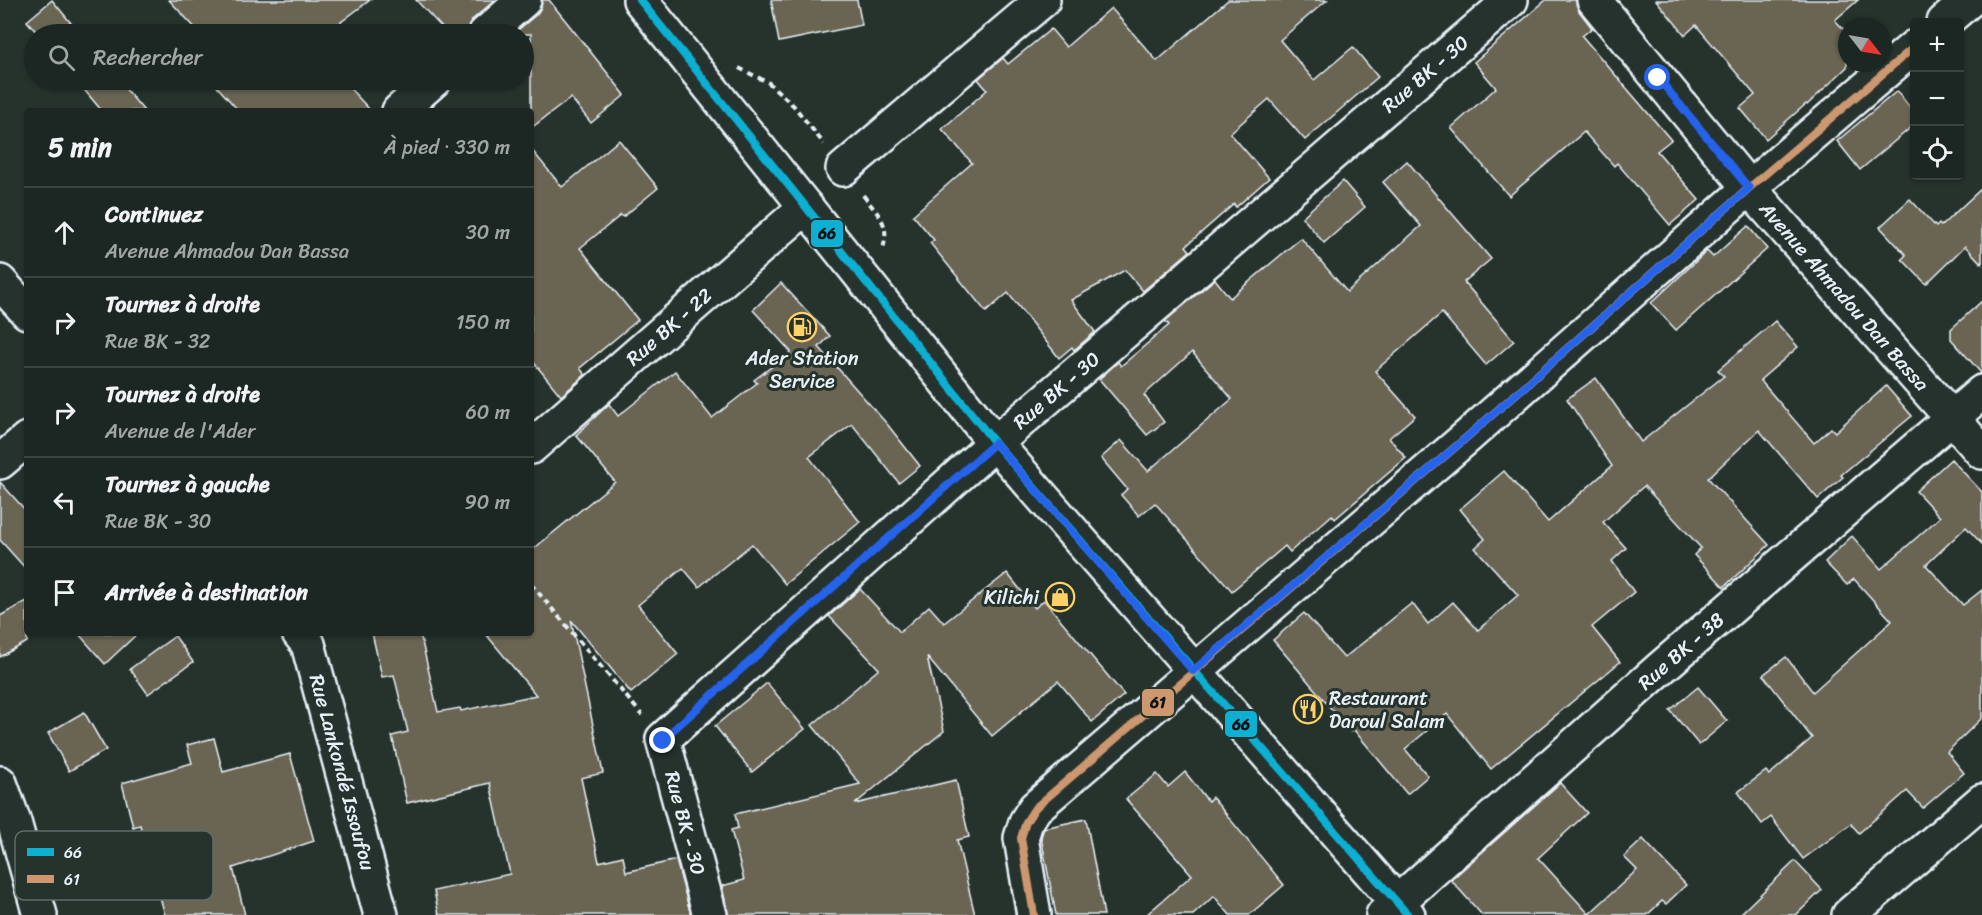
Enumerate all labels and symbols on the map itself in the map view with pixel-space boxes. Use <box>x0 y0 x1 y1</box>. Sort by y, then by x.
north arrow <box>1838 18 1892 72</box>
street label: Rue BK - 30 <box>1373 26 1477 122</box>
route start <box>1644 64 1670 90</box>
street label: Avenue Ahmadou Dan Bassa <box>1750 192 1938 399</box>
line badge: 66 <box>810 219 844 248</box>
text: 66 <box>817 219 836 248</box>
street label: Rue BK - 22 <box>617 278 721 375</box>
fuel station icon: Ader Station Service <box>786 311 818 343</box>
place label: Ader Station Service <box>744 341 859 399</box>
street label: Rue BK - 30 <box>1005 342 1108 438</box>
place label: Kilichi <box>984 580 1039 615</box>
shop icon: Kilichi <box>1044 581 1076 613</box>
street label: Rue BK - 38 <box>1629 603 1732 699</box>
street label: Rue Lankondé Issoufou <box>299 670 386 874</box>
place label: Restaurant Daroul Salam <box>1329 681 1445 739</box>
line badge: 61 <box>1141 688 1175 717</box>
text: 61 <box>1149 688 1166 717</box>
restaurant icon: Restaurant Daroul Salam <box>1292 693 1324 725</box>
line badge: 66 <box>1224 710 1258 738</box>
text: 66 <box>1231 710 1250 739</box>
route end <box>649 727 675 753</box>
street label: Rue BK - 30 <box>654 767 716 879</box>
legend <box>15 831 213 900</box>
text: 66 <box>64 838 82 867</box>
text: 61 <box>64 865 80 894</box>

